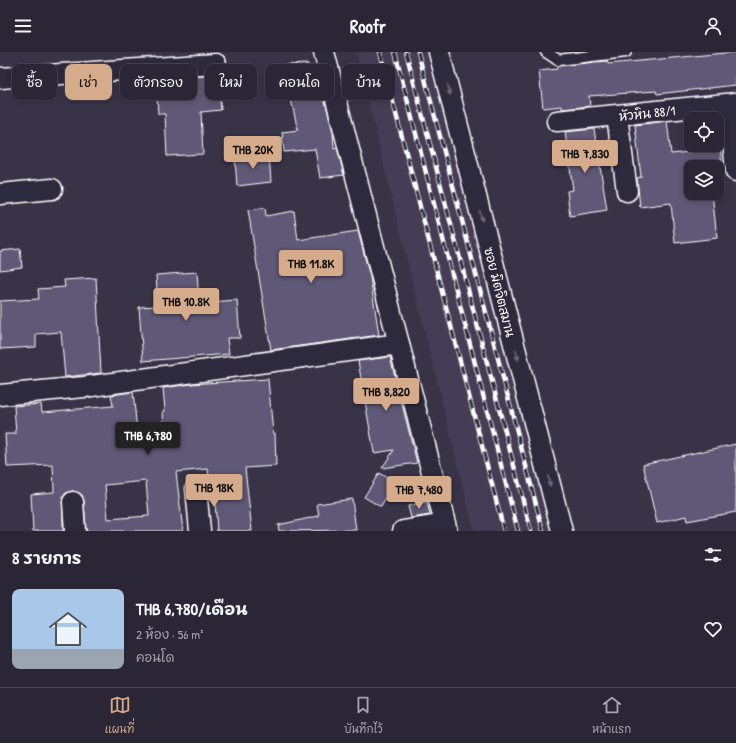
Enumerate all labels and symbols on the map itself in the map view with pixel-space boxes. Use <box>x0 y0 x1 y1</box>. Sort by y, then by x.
one-way arrow <box>446 84 452 96</box>
street label: หัวหิน 88/1 <box>618 101 677 125</box>
pin: THB 20K <box>216 136 290 170</box>
pin: THB 7,830 <box>539 140 631 174</box>
one-way arrow <box>478 210 484 222</box>
street label: ซอย มิตจิตสมาน <box>480 245 520 339</box>
pin: THB 11.8K <box>265 250 357 284</box>
pin: THB 10.8K <box>140 288 232 322</box>
one-way arrow <box>514 349 520 361</box>
pin: THB 8,820 <box>340 378 432 412</box>
pin: THB 6,780 <box>102 422 194 456</box>
pin: THB 18K <box>177 474 251 508</box>
one-way arrow <box>546 475 552 487</box>
pin: THB 7,480 <box>373 476 465 510</box>

